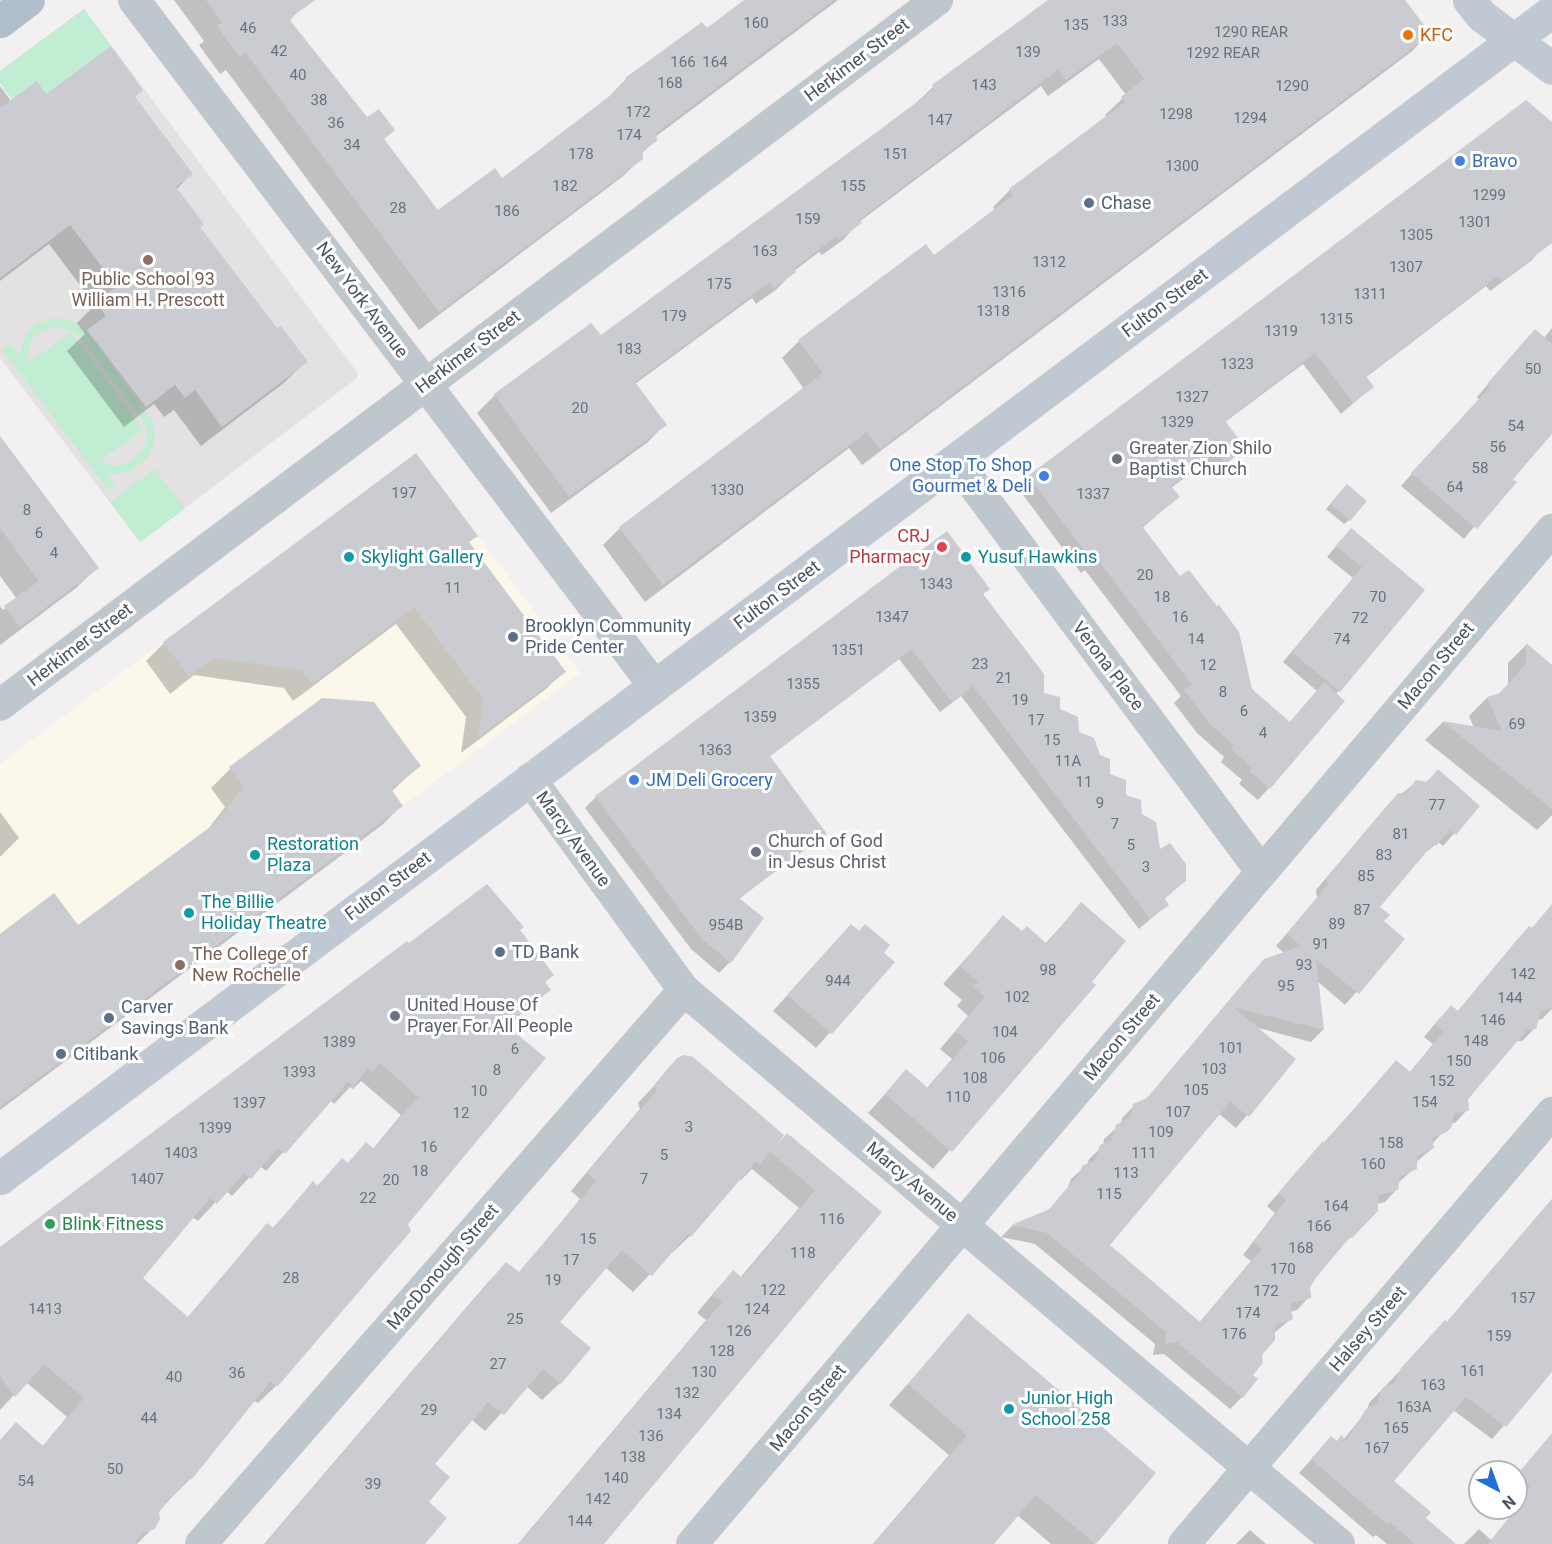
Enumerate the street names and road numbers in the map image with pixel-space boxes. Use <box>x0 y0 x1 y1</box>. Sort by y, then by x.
street label: Herkimer Street <box>800 14 914 106</box>
street label: New York Avenue <box>311 238 413 362</box>
street label: Fulton Street <box>1118 264 1212 342</box>
street label: Herkimer Street <box>411 306 525 398</box>
street label: Fulton Street <box>730 556 824 634</box>
street label: Herkimer Street <box>23 599 137 691</box>
street label: Verona Place <box>1068 617 1148 715</box>
street label: Macon Street <box>1393 618 1479 714</box>
street label: Marcy Avenue <box>531 787 615 891</box>
street label: Fulton Street <box>341 847 435 925</box>
street label: Macon Street <box>1079 989 1165 1085</box>
street label: Marcy Avenue <box>862 1138 962 1226</box>
street label: MacDonough Street <box>383 1200 503 1334</box>
street label: Halsey Street <box>1325 1282 1411 1376</box>
street label: Macon Street <box>765 1360 851 1456</box>

